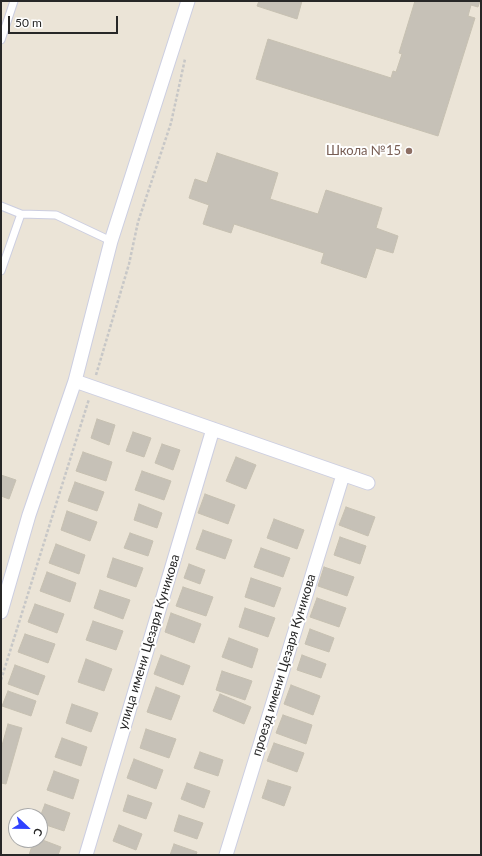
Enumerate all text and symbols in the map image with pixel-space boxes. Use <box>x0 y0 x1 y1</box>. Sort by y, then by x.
scale bar <box>10 8 120 34</box>
text: 50 m <box>15 15 42 30</box>
place label: Школа №15 <box>326 143 401 159</box>
marker: Школа №15 <box>404 146 414 156</box>
street label: улица имени Цезаря Куникова <box>115 552 183 732</box>
street label: проезд имени Цезаря Куникова <box>249 572 319 758</box>
north arrow <box>8 808 48 848</box>
text: С <box>31 826 46 838</box>

